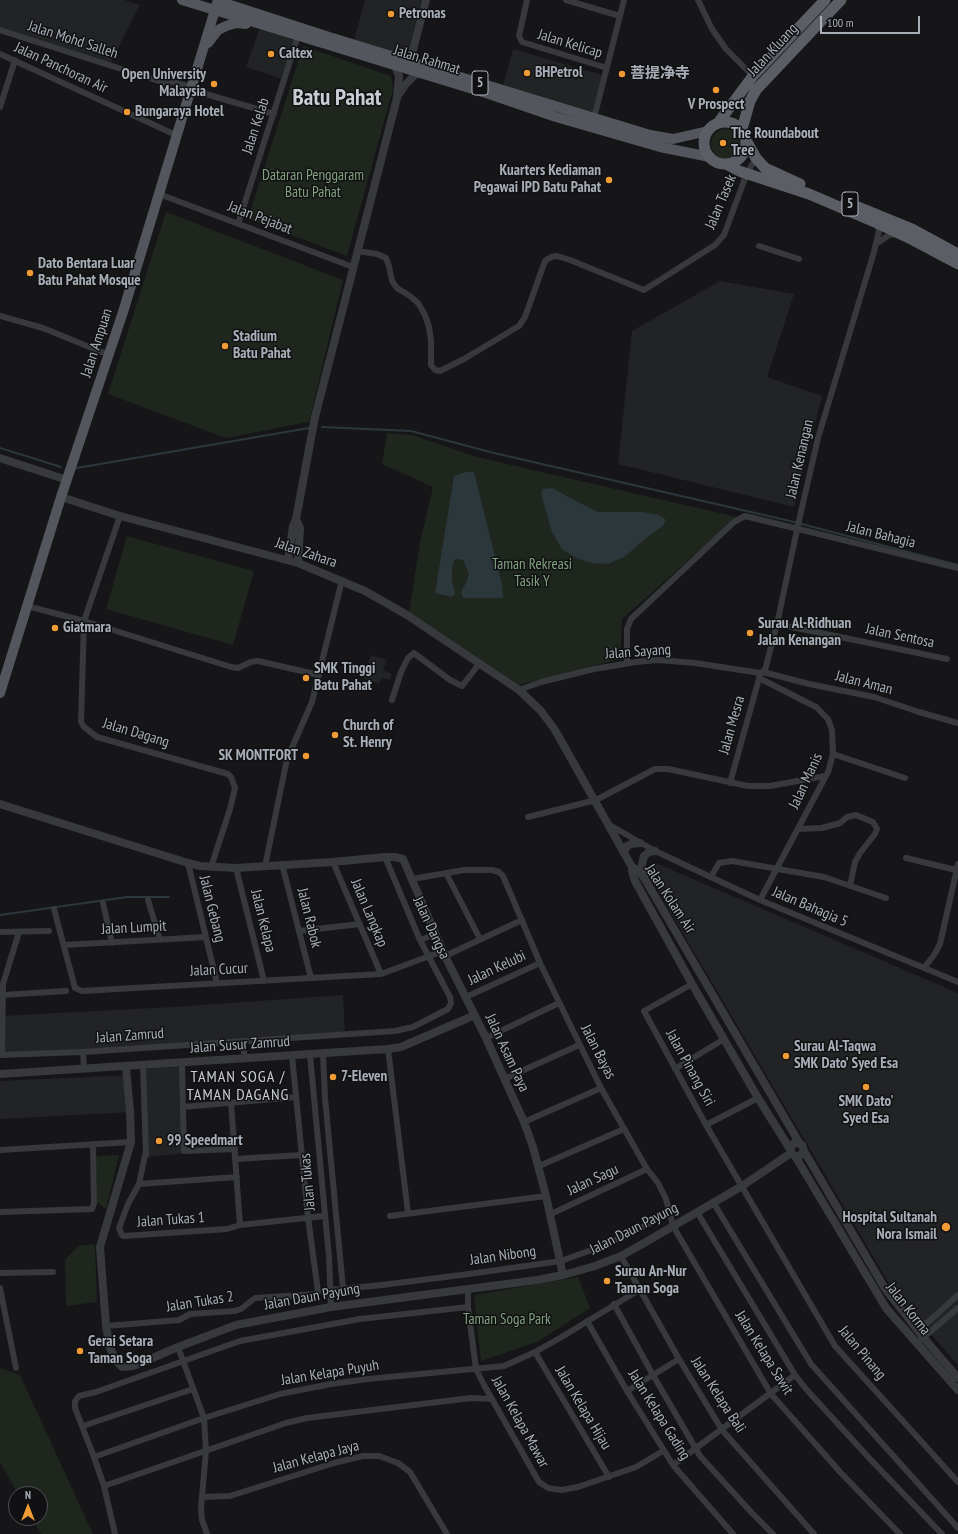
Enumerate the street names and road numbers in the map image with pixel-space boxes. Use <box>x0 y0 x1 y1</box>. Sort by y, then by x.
street label: Jalan Mohd Salleh <box>26 17 120 63</box>
street label: Jalan Kluang <box>744 20 802 80</box>
street label: Jalan Kelicap <box>536 26 604 62</box>
street label: Jalan Panchoran Air <box>12 39 110 97</box>
street label: Jalan Rahmat <box>392 41 462 79</box>
road number: 5 <box>472 71 488 95</box>
street label: Jalan Kelab <box>238 96 274 156</box>
street label: Jalan Tasek <box>702 172 740 232</box>
road number: 5 <box>842 192 858 216</box>
street label: Jalan Pejabat <box>225 198 295 238</box>
street label: Jalan Ampuan <box>77 306 117 380</box>
street label: Jalan Kenangan <box>782 418 818 500</box>
street label: Jalan Bahagia <box>845 518 917 552</box>
street label: Jalan Zahara <box>273 534 339 572</box>
street label: Jalan Sentosa <box>864 620 936 652</box>
street label: Jalan Sayang <box>604 641 672 663</box>
street label: Jalan Aman <box>834 667 894 699</box>
street label: Jalan Mesra <box>715 694 749 756</box>
street label: Jalan Dagang <box>101 714 171 752</box>
street label: Jalan Manis <box>785 750 827 812</box>
street label: Jalan Kolam Air <box>641 861 699 937</box>
street label: Jalan Gebang <box>195 874 229 944</box>
street label: Jalan Langkap <box>347 876 391 950</box>
street label: Jalan Bahagia 5 <box>770 883 850 931</box>
street label: Jalan Rabok <box>293 886 325 950</box>
street label: Jalan Kelapa <box>247 888 279 954</box>
street label: Jalan Dangsa <box>409 894 453 962</box>
street label: Jalan Lumpit <box>101 917 167 939</box>
street label: Jalan Kelubi <box>465 947 529 989</box>
street label: Jalan Cucur <box>190 959 248 981</box>
street label: Jalan Asam Paya <box>481 1011 533 1095</box>
street label: Jalan Bayas <box>577 1022 619 1082</box>
street label: Jalan Zamrud <box>95 1025 165 1047</box>
street label: Jalan Pinang Siri <box>662 1027 718 1109</box>
street label: Jalan Susur Zamrud <box>190 1033 290 1057</box>
street label: Jalan Tukas <box>297 1152 319 1212</box>
street label: Jalan Sagu <box>565 1160 621 1200</box>
street label: Jalan Daun Payung <box>587 1199 681 1259</box>
street label: Jalan Tukas 1 <box>137 1209 205 1231</box>
street label: Jalan Nibong <box>469 1242 537 1270</box>
street label: Jalan Korma <box>882 1279 934 1339</box>
street label: Jalan Daun Payung <box>263 1280 361 1314</box>
street label: Jalan Tukas 2 <box>165 1288 235 1316</box>
street label: Jalan Kelapa Sawit <box>731 1308 797 1398</box>
street label: Jalan Pinang <box>834 1322 890 1384</box>
street label: Jalan Kelapa Bali <box>687 1354 749 1436</box>
street label: Jalan Kelapa Puyuh <box>280 1356 380 1390</box>
street label: Jalan Kelapa Hijau <box>551 1363 615 1453</box>
street label: Jalan Kelapa Gading <box>624 1366 694 1464</box>
street label: Jalan Kelapa Mawar <box>488 1373 552 1471</box>
street label: Jalan Kelapa Jaya <box>271 1437 361 1477</box>

